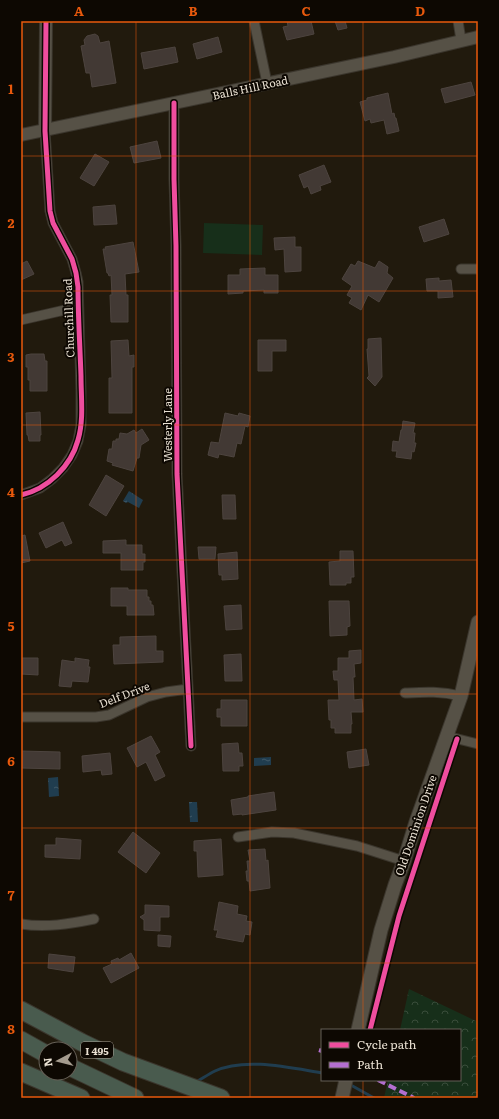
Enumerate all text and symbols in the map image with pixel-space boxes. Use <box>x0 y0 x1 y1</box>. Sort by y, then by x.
text: A <box>74 1 84 20</box>
text: B <box>189 1 198 20</box>
text: C <box>301 1 311 20</box>
text: D <box>415 1 425 20</box>
street label: Balls Hill Road <box>211 71 290 103</box>
text: 1 <box>8 79 14 98</box>
text: 2 <box>8 213 15 232</box>
street label: Churchill Road <box>59 278 77 358</box>
text: 3 <box>7 347 15 366</box>
street label: Westerly Lane <box>159 388 175 462</box>
text: 4 <box>7 482 15 501</box>
text: 5 <box>7 616 15 635</box>
street label: Delf Drive <box>96 677 152 711</box>
text: 6 <box>7 751 15 770</box>
street label: Old Dominion Drive <box>390 772 440 877</box>
text: 7 <box>7 885 15 904</box>
text: 8 <box>7 1019 15 1038</box>
legend <box>321 1029 461 1081</box>
text: Cycle path <box>357 1035 417 1053</box>
north arrow <box>38 1041 78 1081</box>
road number: I 495 <box>81 1042 113 1058</box>
text: Path <box>357 1055 383 1073</box>
text: N <box>39 1057 56 1068</box>

